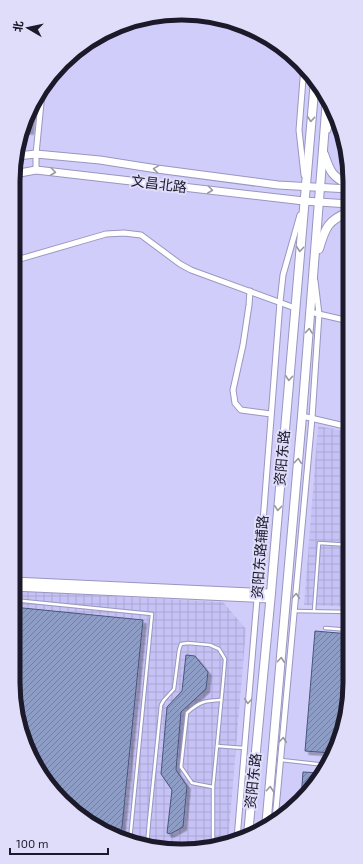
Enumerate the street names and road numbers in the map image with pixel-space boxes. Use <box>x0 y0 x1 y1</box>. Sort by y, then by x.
street label: 文昌北路 <box>130 172 188 195</box>
street label: 资阳东路 <box>271 429 292 487</box>
street label: 资阳东路辅路 <box>248 514 271 599</box>
street label: 资阳东路 <box>241 752 264 810</box>

